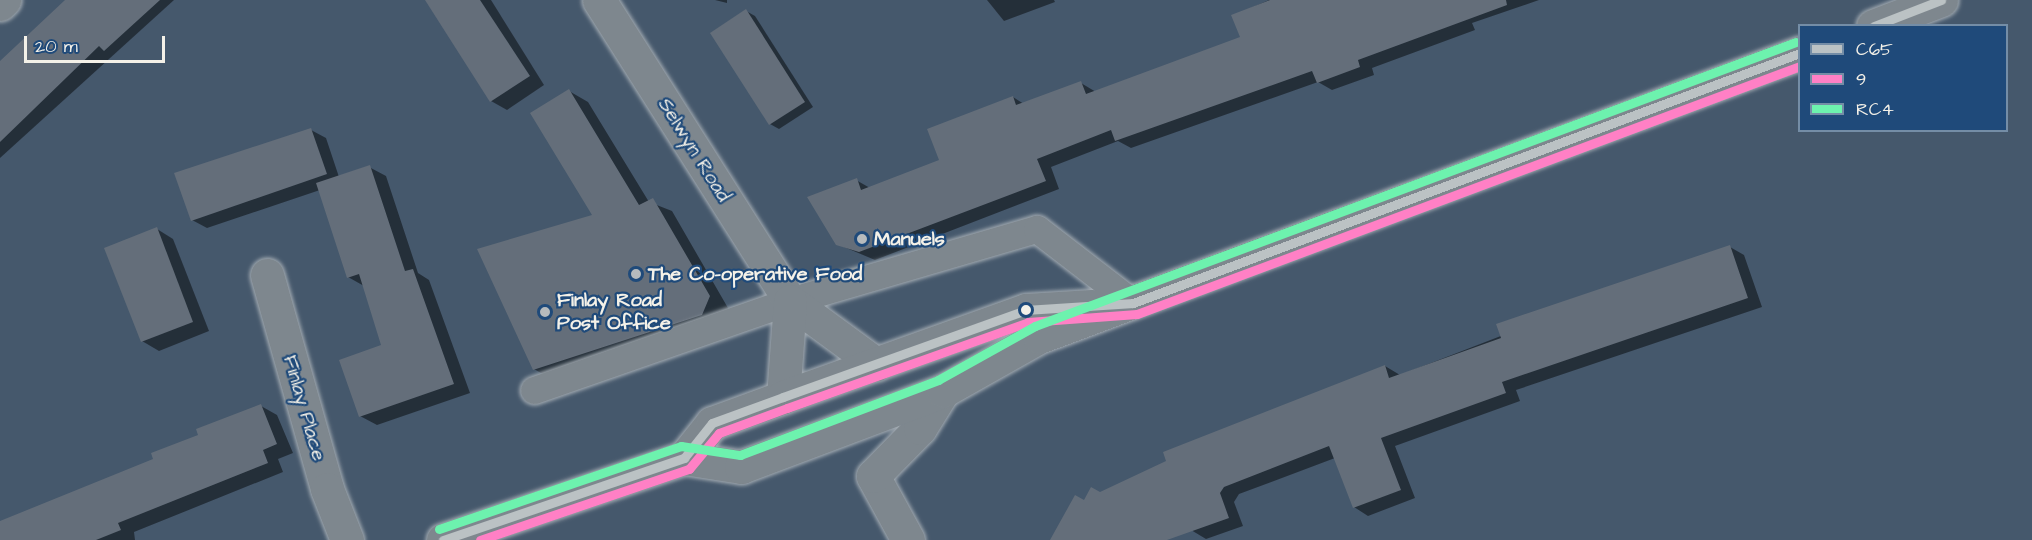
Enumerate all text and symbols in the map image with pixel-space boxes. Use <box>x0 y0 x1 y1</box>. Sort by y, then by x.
scale bar <box>27 24 168 62</box>
legend <box>1798 24 2008 132</box>
text: 20 m <box>35 34 78 59</box>
text: C65 <box>1856 37 1893 62</box>
text: 9 <box>1856 67 1866 92</box>
street label: Selwyn Road <box>653 94 735 206</box>
text: RC4 <box>1856 97 1894 122</box>
place label: Manuels <box>874 227 945 251</box>
marker: Manuels <box>855 232 869 246</box>
place label: The Co-operative Food <box>648 262 862 286</box>
marker: The Co-operative Food <box>629 267 643 281</box>
place label: Finlay Road Post Office <box>557 288 671 335</box>
unlabelled marker <box>1020 304 1032 316</box>
marker: Finlay Road Post Office <box>538 305 552 319</box>
street label: Finlay Place <box>277 352 331 464</box>

